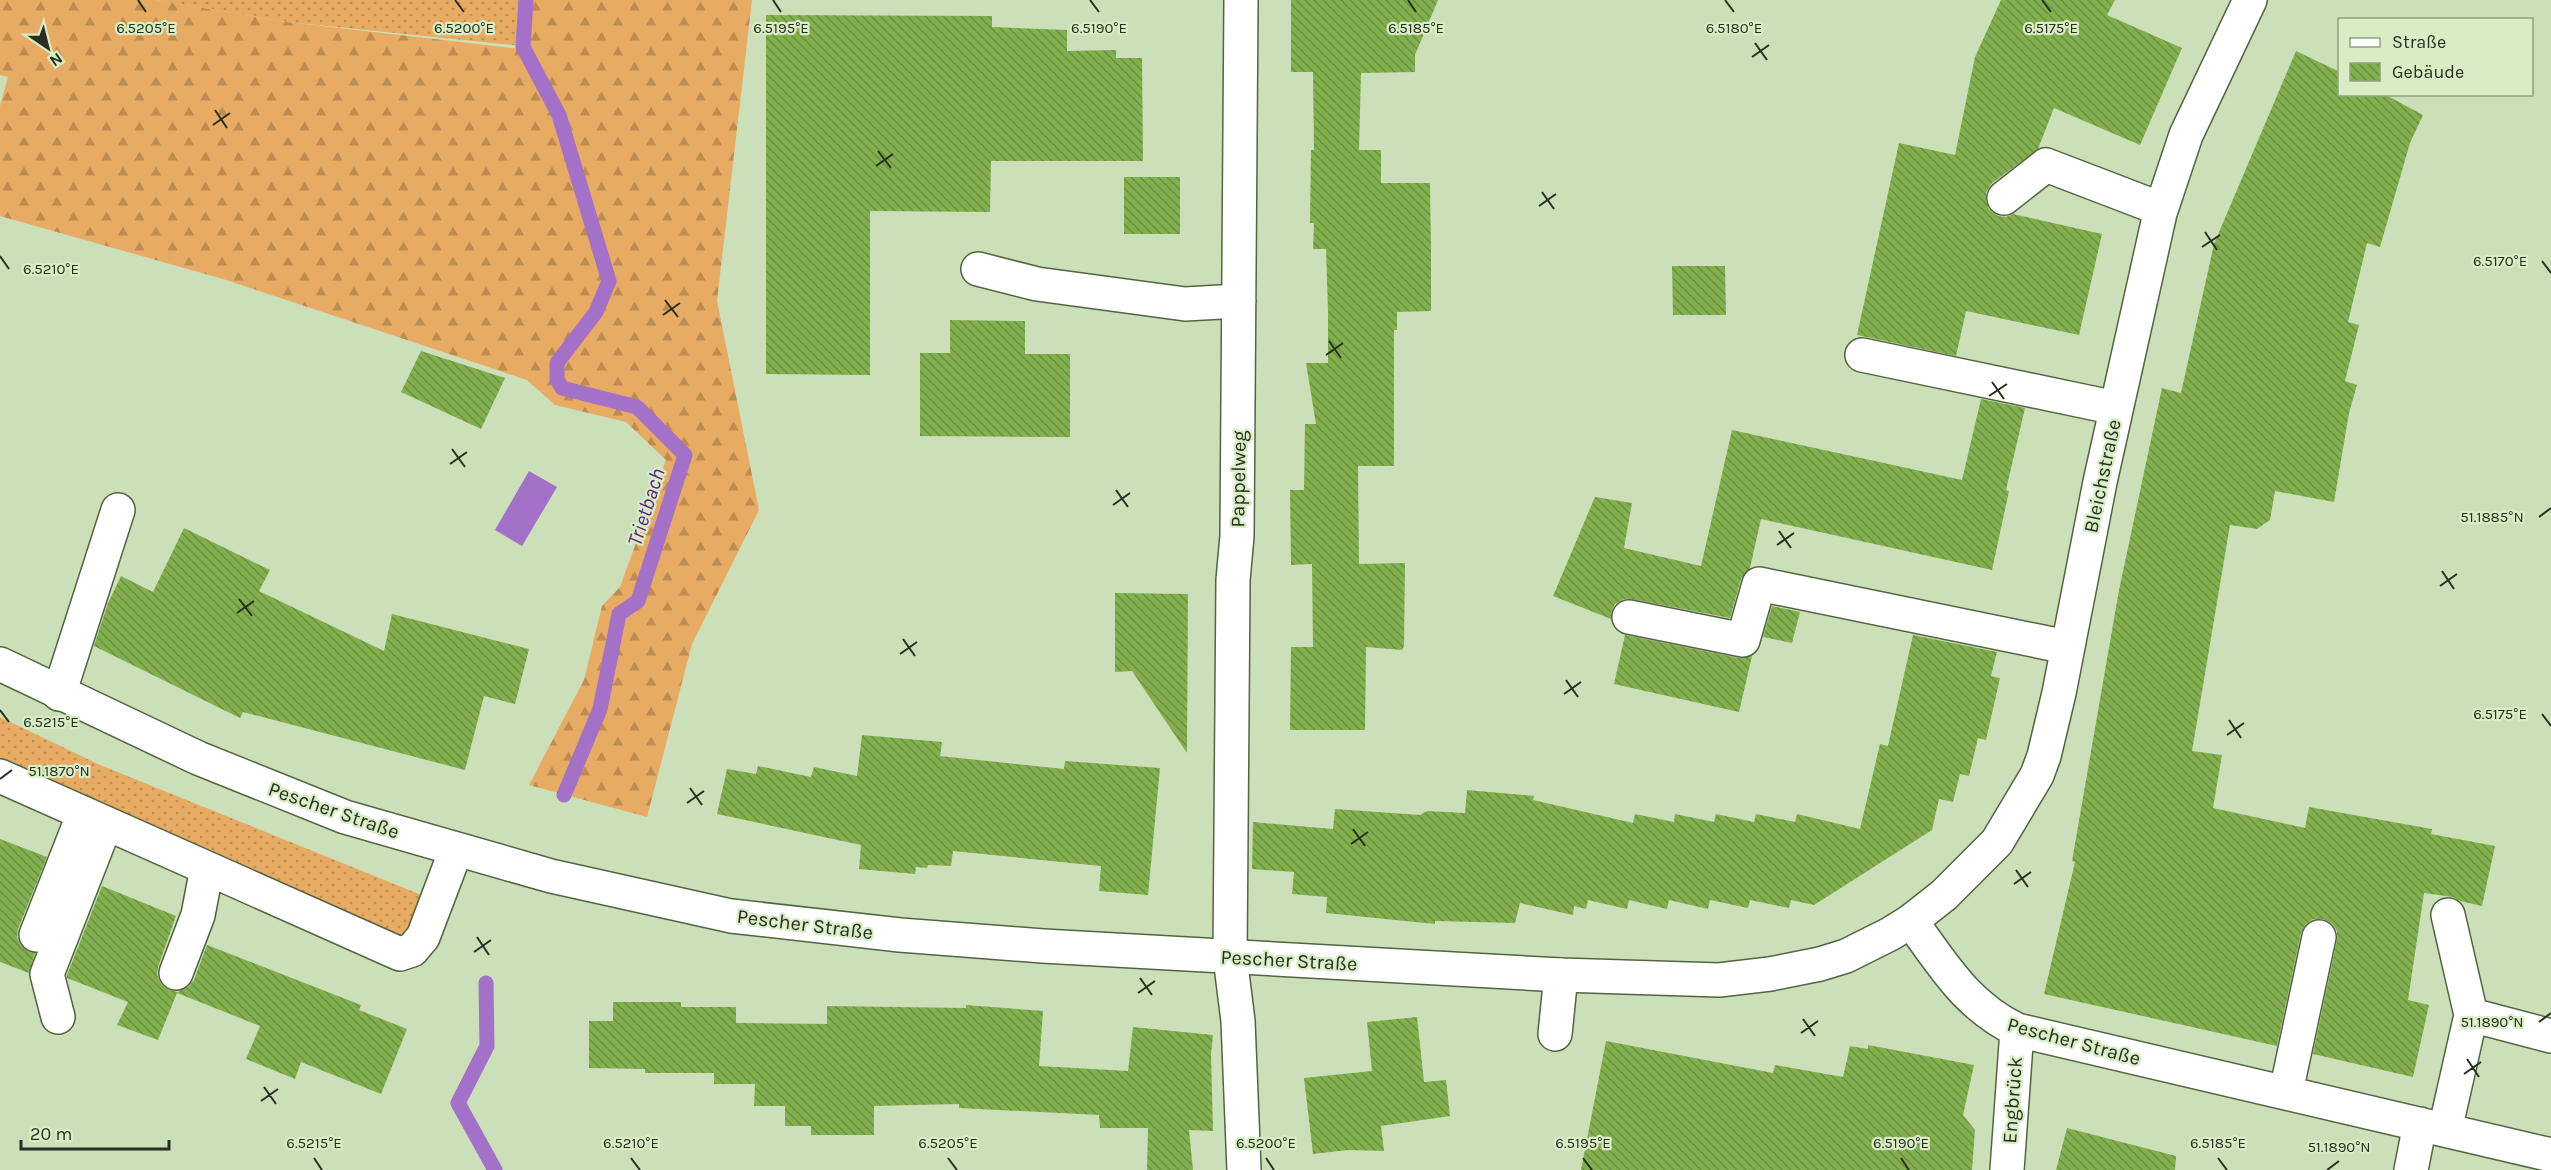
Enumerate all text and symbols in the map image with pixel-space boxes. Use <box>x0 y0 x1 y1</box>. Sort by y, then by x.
north arrow <box>18 18 78 78</box>
legend <box>2338 18 2533 96</box>
text: 6.5205°E <box>116 19 176 37</box>
text: 6.5200°E <box>434 19 494 37</box>
text: 6.5195°E <box>753 19 809 37</box>
text: 6.5190°E <box>1071 19 1127 37</box>
text: 6.5185°E <box>1388 19 1444 37</box>
text: 6.5180°E <box>1706 19 1762 37</box>
text: 6.5175°E <box>2024 19 2078 37</box>
text: Straße <box>2392 31 2446 53</box>
text: N <box>46 49 66 71</box>
text: Gebäude <box>2392 61 2464 83</box>
text: 6.5170°E <box>2473 252 2527 270</box>
text: 6.5210°E <box>23 260 79 278</box>
street label: Bleichstraße <box>2079 417 2126 535</box>
street label: Pappelweg <box>1226 430 1251 528</box>
water label: Trietbach <box>622 465 670 549</box>
text: 51.1885°N <box>2460 508 2524 526</box>
text: 6.5175°E <box>2473 705 2527 723</box>
text: 6.5215°E <box>23 713 79 731</box>
text: 51.1870°N <box>28 762 90 780</box>
street label: Pescher Straße <box>265 777 402 844</box>
street label: Pescher Straße <box>736 905 874 944</box>
street label: Pescher Straße <box>1220 945 1358 976</box>
street label: Pescher Straße <box>2005 1013 2143 1070</box>
text: 51.1890°N <box>2460 1013 2524 1031</box>
street label: Engbrück <box>1998 1056 2027 1144</box>
scale bar <box>21 1113 170 1151</box>
text: 20 m <box>30 1123 72 1145</box>
text: 6.5215°E <box>286 1134 342 1152</box>
text: 6.5210°E <box>603 1134 659 1152</box>
text: 6.5205°E <box>918 1134 978 1152</box>
text: 6.5200°E <box>1236 1134 1296 1152</box>
text: 6.5195°E <box>1555 1134 1611 1152</box>
text: 6.5190°E <box>1873 1134 1929 1152</box>
text: 6.5185°E <box>2190 1134 2246 1152</box>
text: 51.1890°N <box>2307 1138 2371 1156</box>

